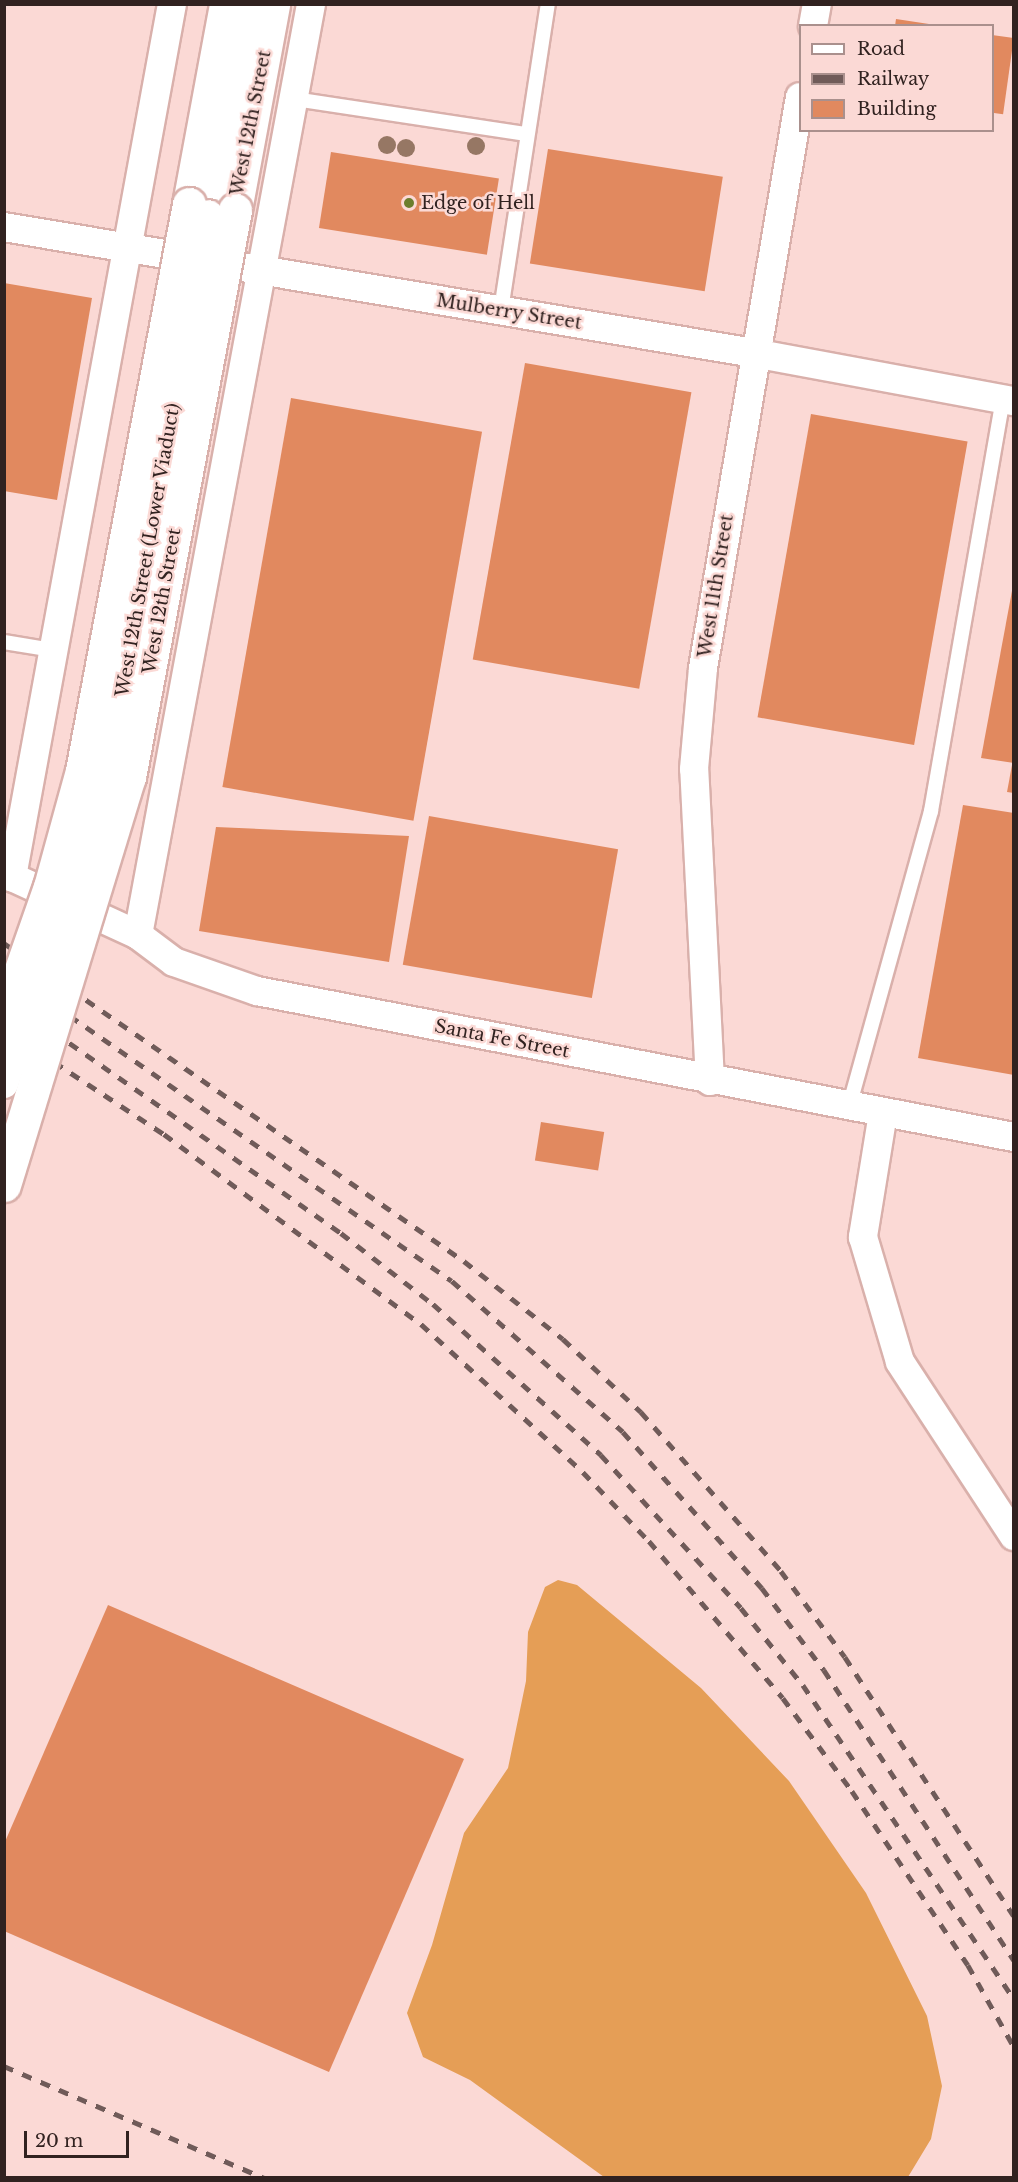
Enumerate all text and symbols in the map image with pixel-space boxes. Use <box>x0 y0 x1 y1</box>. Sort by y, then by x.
legend <box>799 24 994 132</box>
text: Road <box>857 38 905 60</box>
street label: West 12th Street <box>226 48 276 198</box>
text: Railway <box>857 68 929 90</box>
text: Building <box>857 98 936 120</box>
place label: Edge of Hell <box>421 192 535 214</box>
marker: Edge of Hell <box>402 196 416 210</box>
street label: Mulberry Street <box>435 290 583 334</box>
street label: West 12th Street (Lower Viaduct) <box>111 401 185 699</box>
street label: West 11th Street <box>694 513 738 659</box>
street label: West 12th Street <box>139 526 185 676</box>
street label: Santa Fe Street <box>433 1015 571 1063</box>
scale bar <box>27 2119 132 2157</box>
text: 20 m <box>35 2130 83 2152</box>

